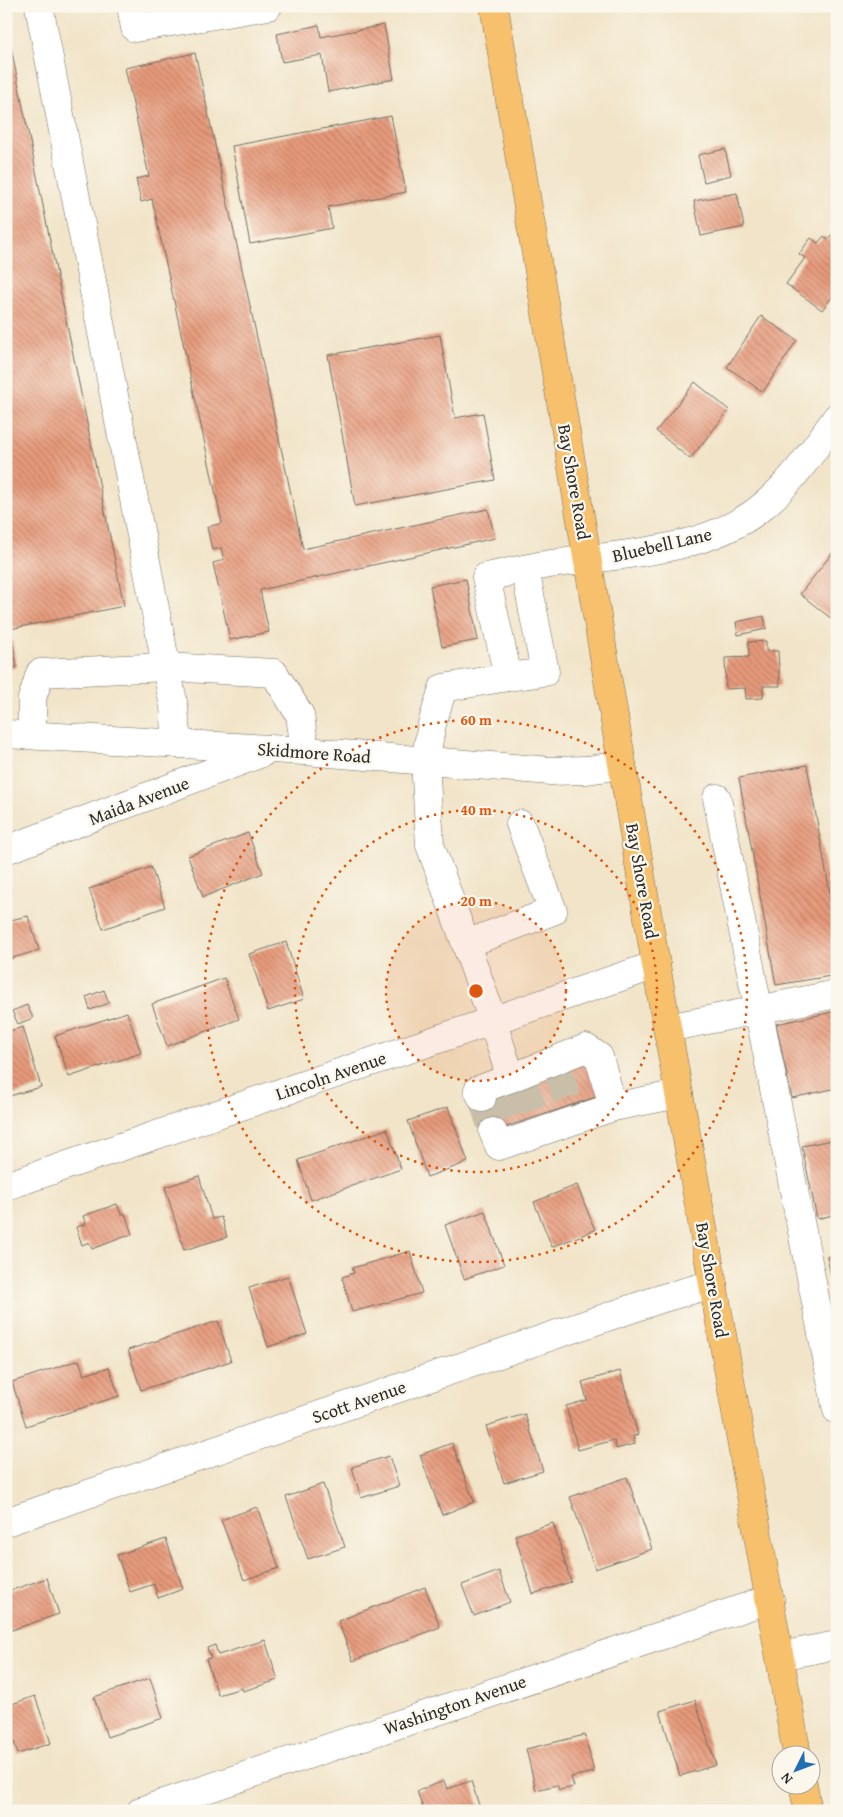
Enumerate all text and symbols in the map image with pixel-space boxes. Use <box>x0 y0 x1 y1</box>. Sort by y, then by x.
street label: Bay Shore Road <box>551 422 598 542</box>
street label: Bluebell Lane <box>610 520 714 569</box>
text: 60 m <box>460 709 492 730</box>
street label: Skidmore Road <box>256 735 372 770</box>
street label: Maida Avenue <box>85 769 193 832</box>
text: 40 m <box>460 799 492 820</box>
street label: Bay Shore Road <box>619 821 666 941</box>
text: 20 m <box>460 890 492 911</box>
centre of rings <box>467 982 485 1000</box>
street label: Lincoln Avenue <box>272 1044 390 1107</box>
street label: Bay Shore Road <box>689 1220 736 1340</box>
street label: Scott Avenue <box>308 1373 410 1430</box>
street label: Washington Avenue <box>380 1667 530 1742</box>
north arrow <box>770 1744 820 1794</box>
text: N <box>775 1768 797 1789</box>

